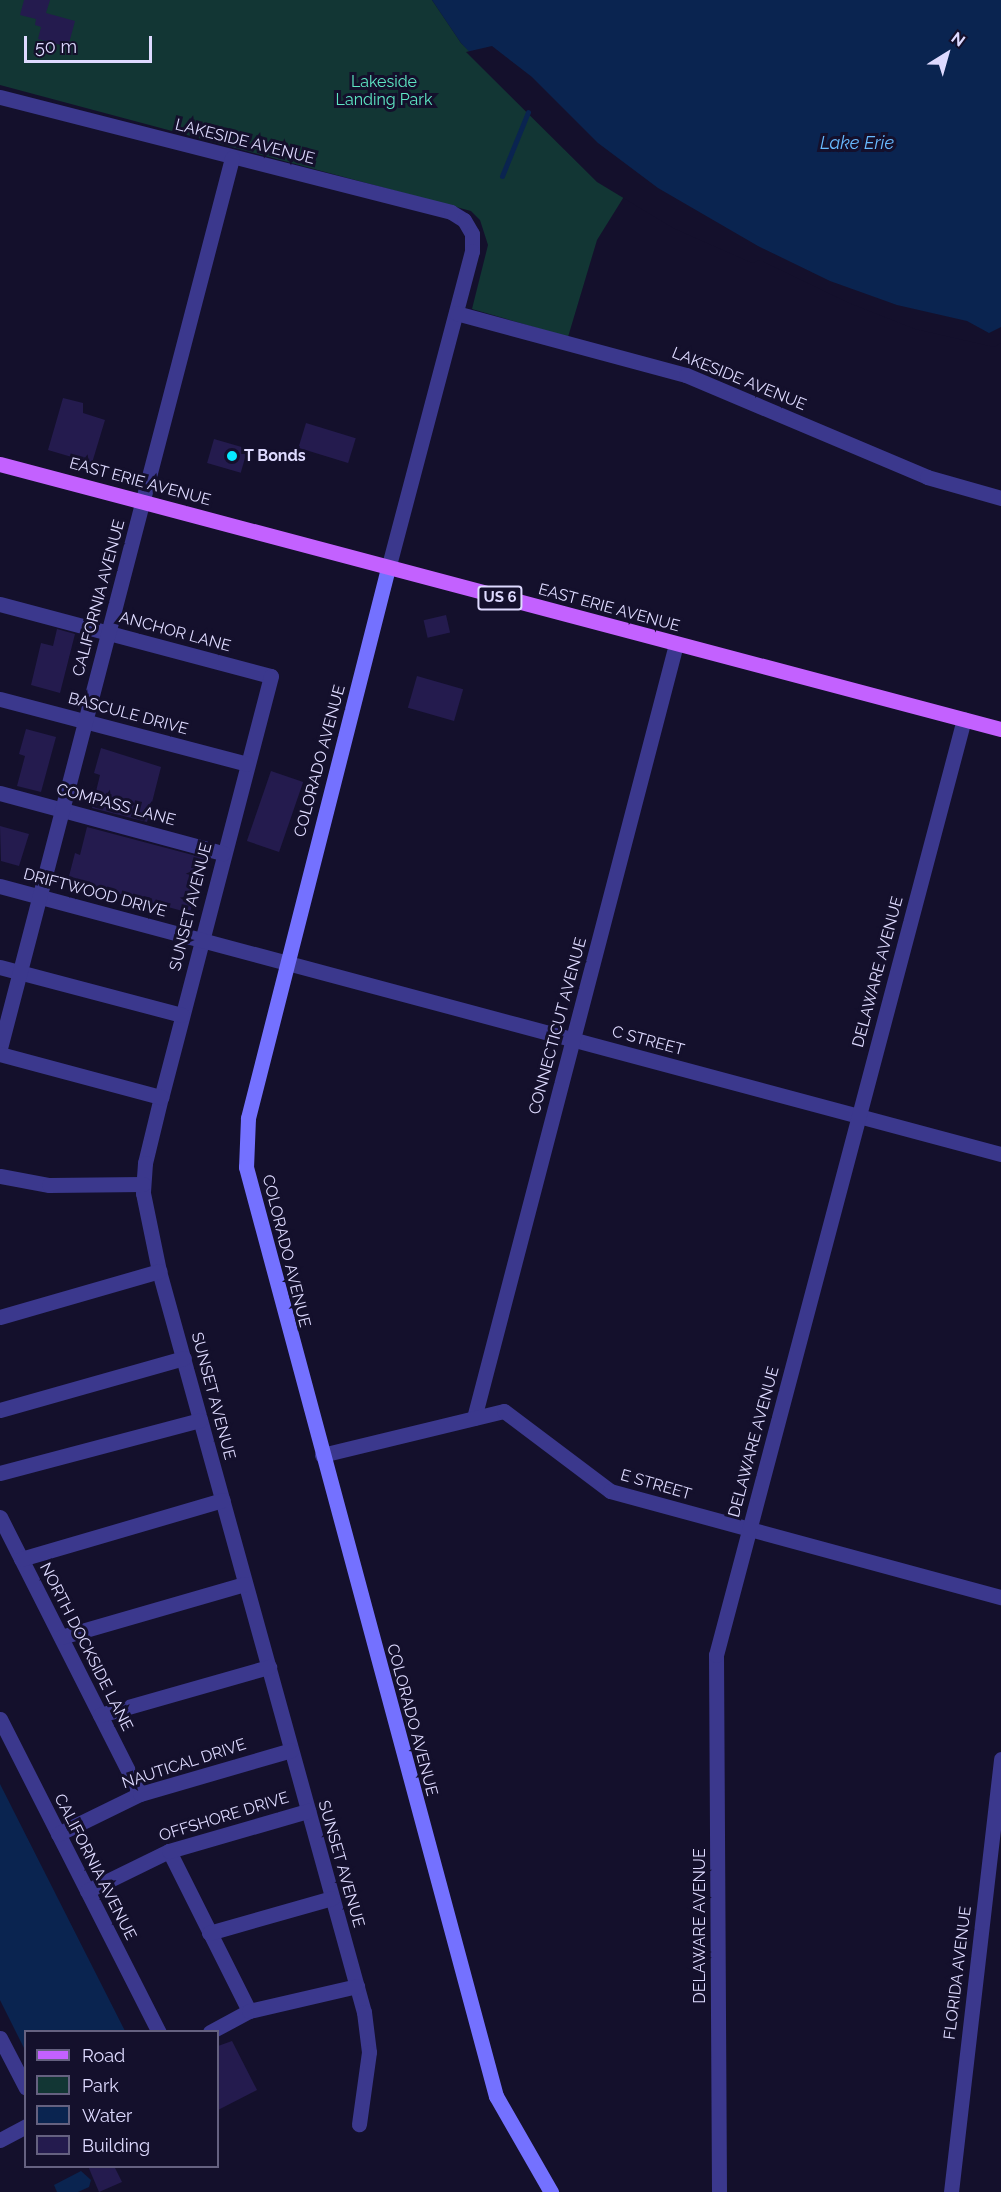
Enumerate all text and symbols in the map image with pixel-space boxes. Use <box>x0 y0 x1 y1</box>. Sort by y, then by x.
scale bar <box>27 24 154 62</box>
north arrow <box>917 24 977 84</box>
text: N <box>948 28 969 50</box>
text: 50 m <box>35 36 77 57</box>
park label: Lakeside Landing Park <box>336 72 432 110</box>
street label: LAKESIDE AVENUE <box>173 115 317 169</box>
water label: Lake Erie <box>820 132 894 154</box>
street label: LAKESIDE AVENUE <box>669 343 809 415</box>
place label: T Bonds <box>244 446 306 466</box>
marker: T Bonds <box>225 449 239 463</box>
street label: EAST ERIE AVENUE <box>67 454 213 510</box>
street label: CALIFORNIA AVENUE <box>69 517 129 679</box>
street label: EAST ERIE AVENUE <box>536 580 682 636</box>
road number: US 6 <box>476 586 524 610</box>
street label: ANCHOR LANE <box>117 608 233 656</box>
street label: COLORADO AVENUE <box>290 683 350 839</box>
street label: BASCULE DRIVE <box>66 689 190 739</box>
street label: COMPASS LANE <box>54 780 178 830</box>
street label: SUNSET AVENUE <box>166 841 216 973</box>
street label: DRIFTWOOD DRIVE <box>21 865 169 921</box>
street label: DELAWARE AVENUE <box>849 894 907 1050</box>
street label: CONNECTICUT AVENUE <box>525 935 591 1117</box>
street label: C STREET <box>610 1022 686 1060</box>
street label: COLORADO AVENUE <box>258 1172 314 1330</box>
street label: SUNSET AVENUE <box>187 1330 239 1462</box>
street label: DELAWARE AVENUE <box>725 1364 783 1520</box>
street label: E STREET <box>618 1466 694 1504</box>
street label: NORTH DOCKSIDE LANE <box>35 1560 137 1734</box>
street label: COLORADO AVENUE <box>382 1642 442 1798</box>
street label: NAUTICAL DRIVE <box>119 1735 249 1793</box>
street label: OFFSHORE DRIVE <box>157 1788 291 1846</box>
street label: CALIFORNIA AVENUE <box>50 1790 140 1944</box>
street label: SUNSET AVENUE <box>314 1798 368 1930</box>
street label: DELAWARE AVENUE <box>690 1848 710 2004</box>
street label: FLORIDA AVENUE <box>940 1905 976 2041</box>
legend <box>24 2030 219 2168</box>
text: Road <box>82 2045 125 2066</box>
text: Park <box>82 2075 119 2096</box>
text: Water <box>82 2105 132 2126</box>
text: Building <box>82 2135 150 2156</box>

